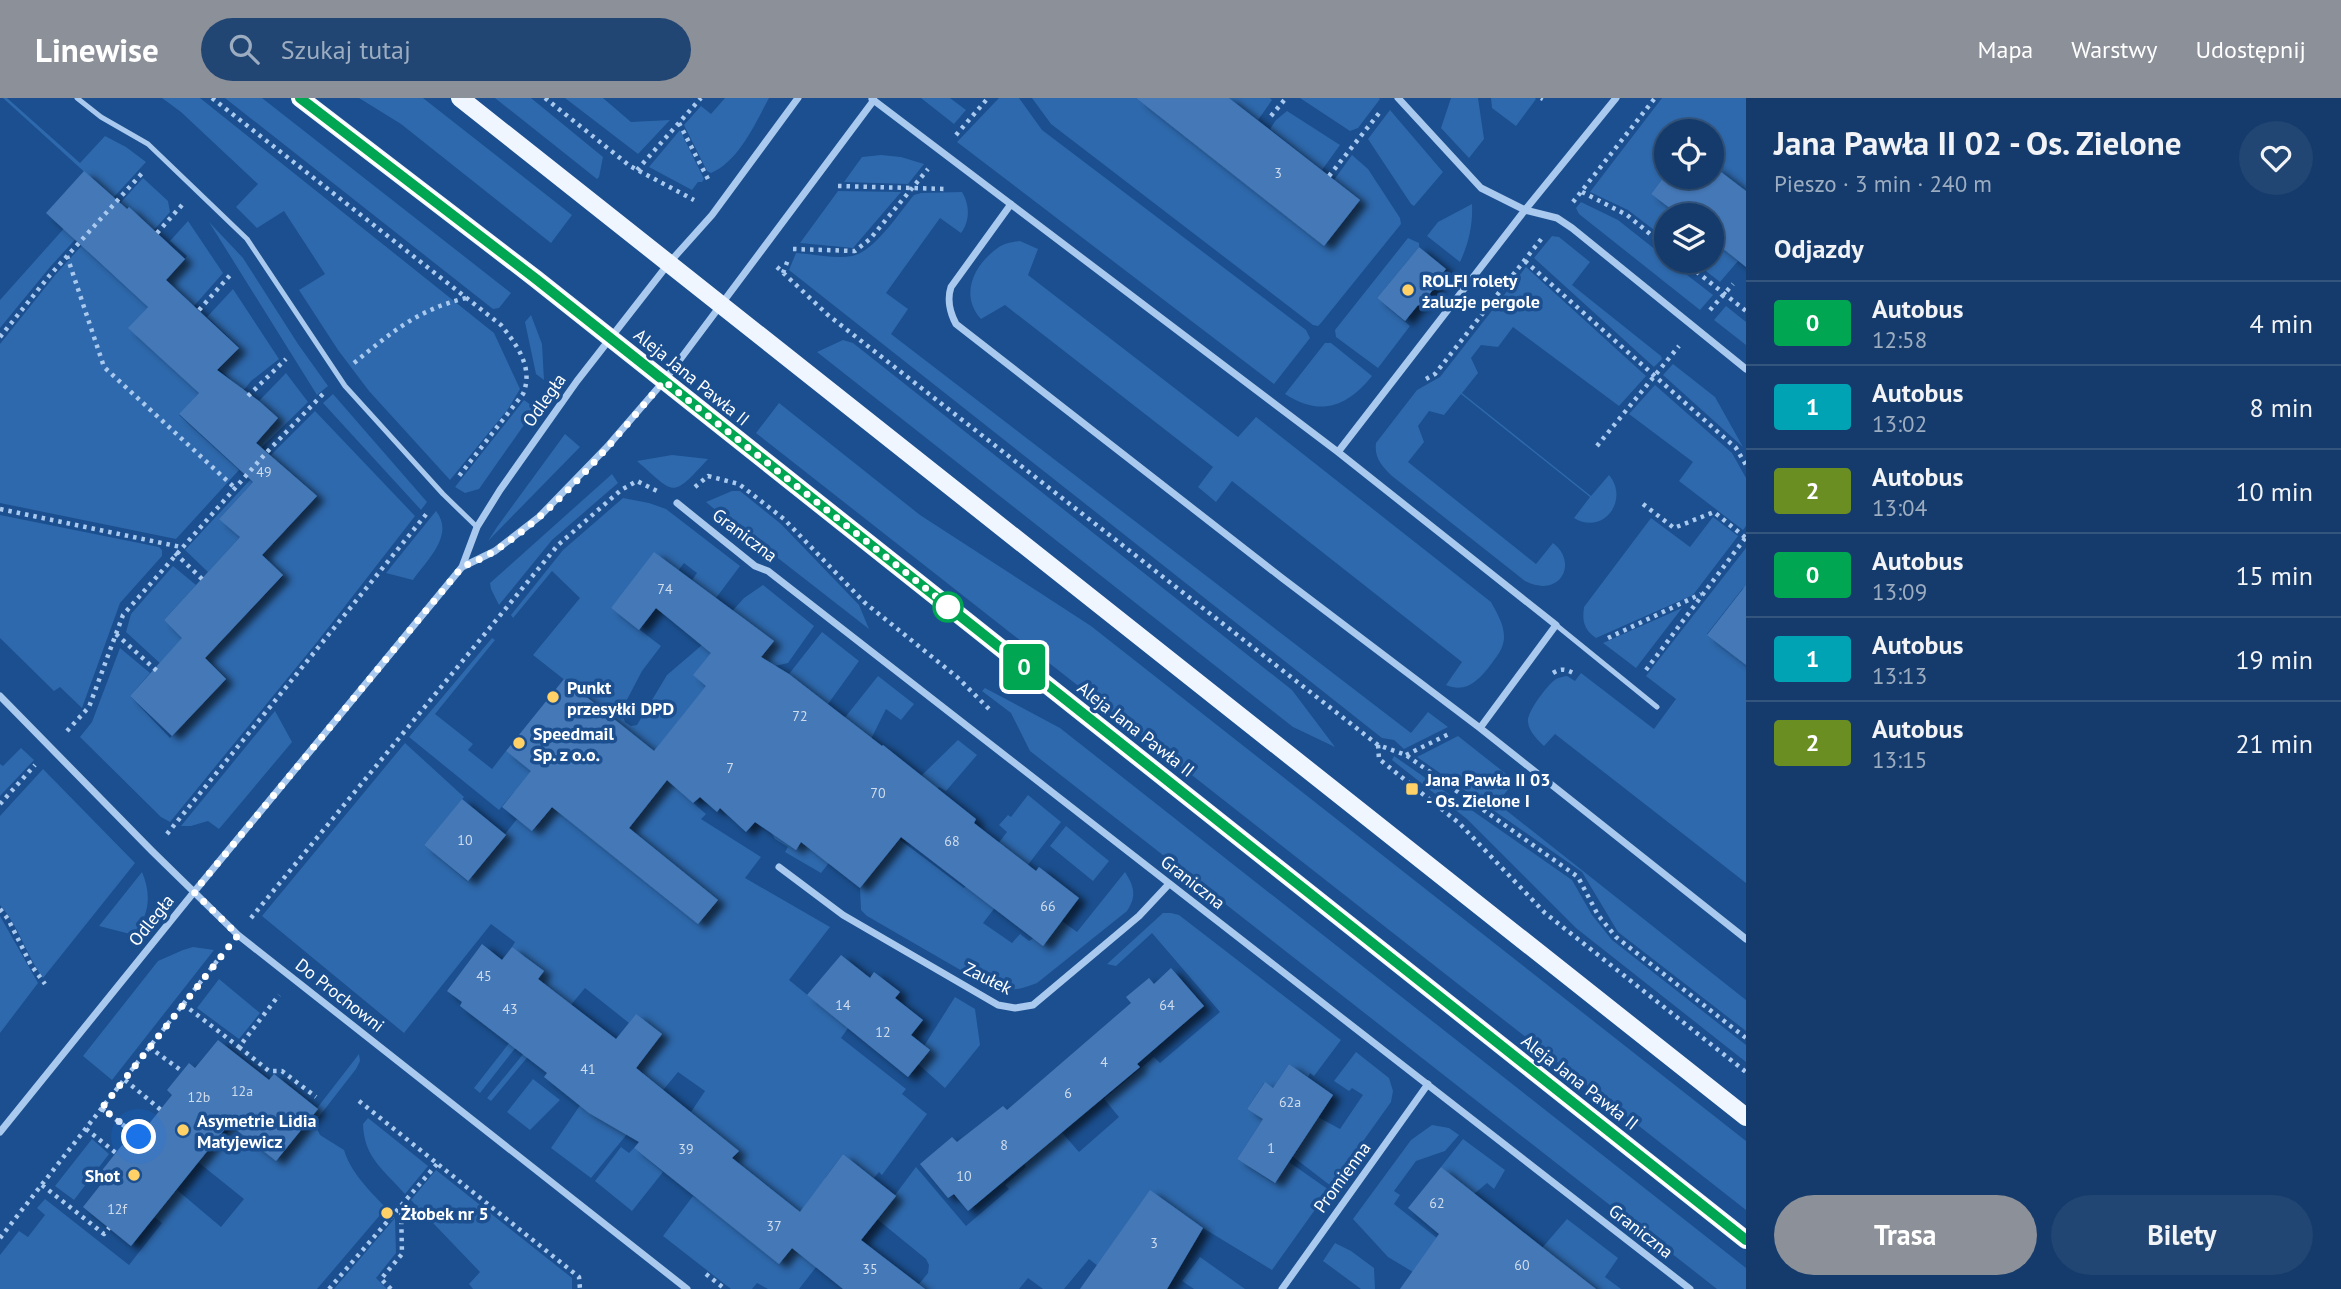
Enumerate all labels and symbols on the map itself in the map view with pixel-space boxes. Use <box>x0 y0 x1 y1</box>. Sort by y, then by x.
house number: 3 <box>1274 164 1282 182</box>
place label: ROLFI rolety żaluzje pergole <box>1422 269 1540 313</box>
marker: ROLFI rolety żaluzje pergole <box>1400 282 1416 298</box>
street label: Aleja Jana Pawła II <box>629 323 755 431</box>
street label: Odległa <box>517 369 571 431</box>
house number: 49 <box>256 463 272 481</box>
street label: Graniczna <box>708 503 782 567</box>
house number: 74 <box>657 580 673 598</box>
unlabelled marker <box>933 592 963 622</box>
line badge: 0 <box>1001 644 1047 690</box>
place label: Punkt przesyłki DPD <box>567 676 674 720</box>
street label: Aleja Jana Pawła II <box>1073 676 1199 782</box>
marker: Punkt przesyłki DPD <box>545 689 561 705</box>
house number: 72 <box>792 707 808 725</box>
place label: Speedmail Sp. z o.o. <box>533 722 614 766</box>
marker: Speedmail Sp. z o.o. <box>511 735 527 751</box>
house number: 7 <box>726 759 734 777</box>
place label: Jana Pawła II 03 - Os. Zielone I <box>1425 768 1550 812</box>
marker: Jana Pawła II 03 - Os. Zielone I <box>1404 781 1420 797</box>
house number: 70 <box>870 784 886 802</box>
house number: 10 <box>457 831 473 849</box>
house number: 68 <box>944 832 960 850</box>
street label: Graniczna <box>1156 850 1230 914</box>
street label: Odległa <box>123 889 179 951</box>
house number: 66 <box>1040 897 1056 915</box>
street label: Do Prochowni <box>291 953 389 1037</box>
street label: Zaułek <box>960 956 1016 1000</box>
house number: 45 <box>476 967 492 985</box>
house number: 14 <box>835 996 851 1014</box>
house number: 64 <box>1159 996 1175 1014</box>
house number: 43 <box>502 1000 518 1018</box>
house number: 12 <box>875 1023 891 1041</box>
street label: Aleja Jana Pawła II <box>1517 1029 1643 1135</box>
house number: 4 <box>1100 1053 1108 1071</box>
house number: 41 <box>580 1060 596 1078</box>
house number: 12a <box>231 1082 253 1100</box>
house number: 6 <box>1064 1084 1072 1102</box>
house number: 12b <box>188 1088 210 1106</box>
house number: 62a <box>1279 1093 1301 1111</box>
place label: Asymetrie Lidia Matyjewicz <box>197 1109 317 1153</box>
your location <box>121 1119 156 1154</box>
marker: Asymetrie Lidia Matyjewicz <box>175 1122 191 1138</box>
house number: 8 <box>1000 1136 1008 1154</box>
street label: Promienna <box>1308 1137 1376 1217</box>
house number: 1 <box>1267 1139 1275 1157</box>
house number: 39 <box>678 1140 694 1158</box>
place label: Shot <box>85 1164 121 1187</box>
marker: Shot <box>126 1167 142 1183</box>
house number: 10 <box>956 1167 972 1185</box>
house number: 62 <box>1429 1194 1445 1212</box>
street label: Graniczna <box>1604 1199 1678 1263</box>
house number: 12f <box>107 1200 127 1218</box>
place label: Żłobek nr 5 <box>401 1202 489 1225</box>
marker: Żłobek nr 5 <box>379 1205 395 1221</box>
house number: 37 <box>766 1217 782 1235</box>
house number: 3 <box>1150 1234 1158 1252</box>
house number: 60 <box>1514 1256 1530 1274</box>
house number: 35 <box>862 1260 878 1278</box>

